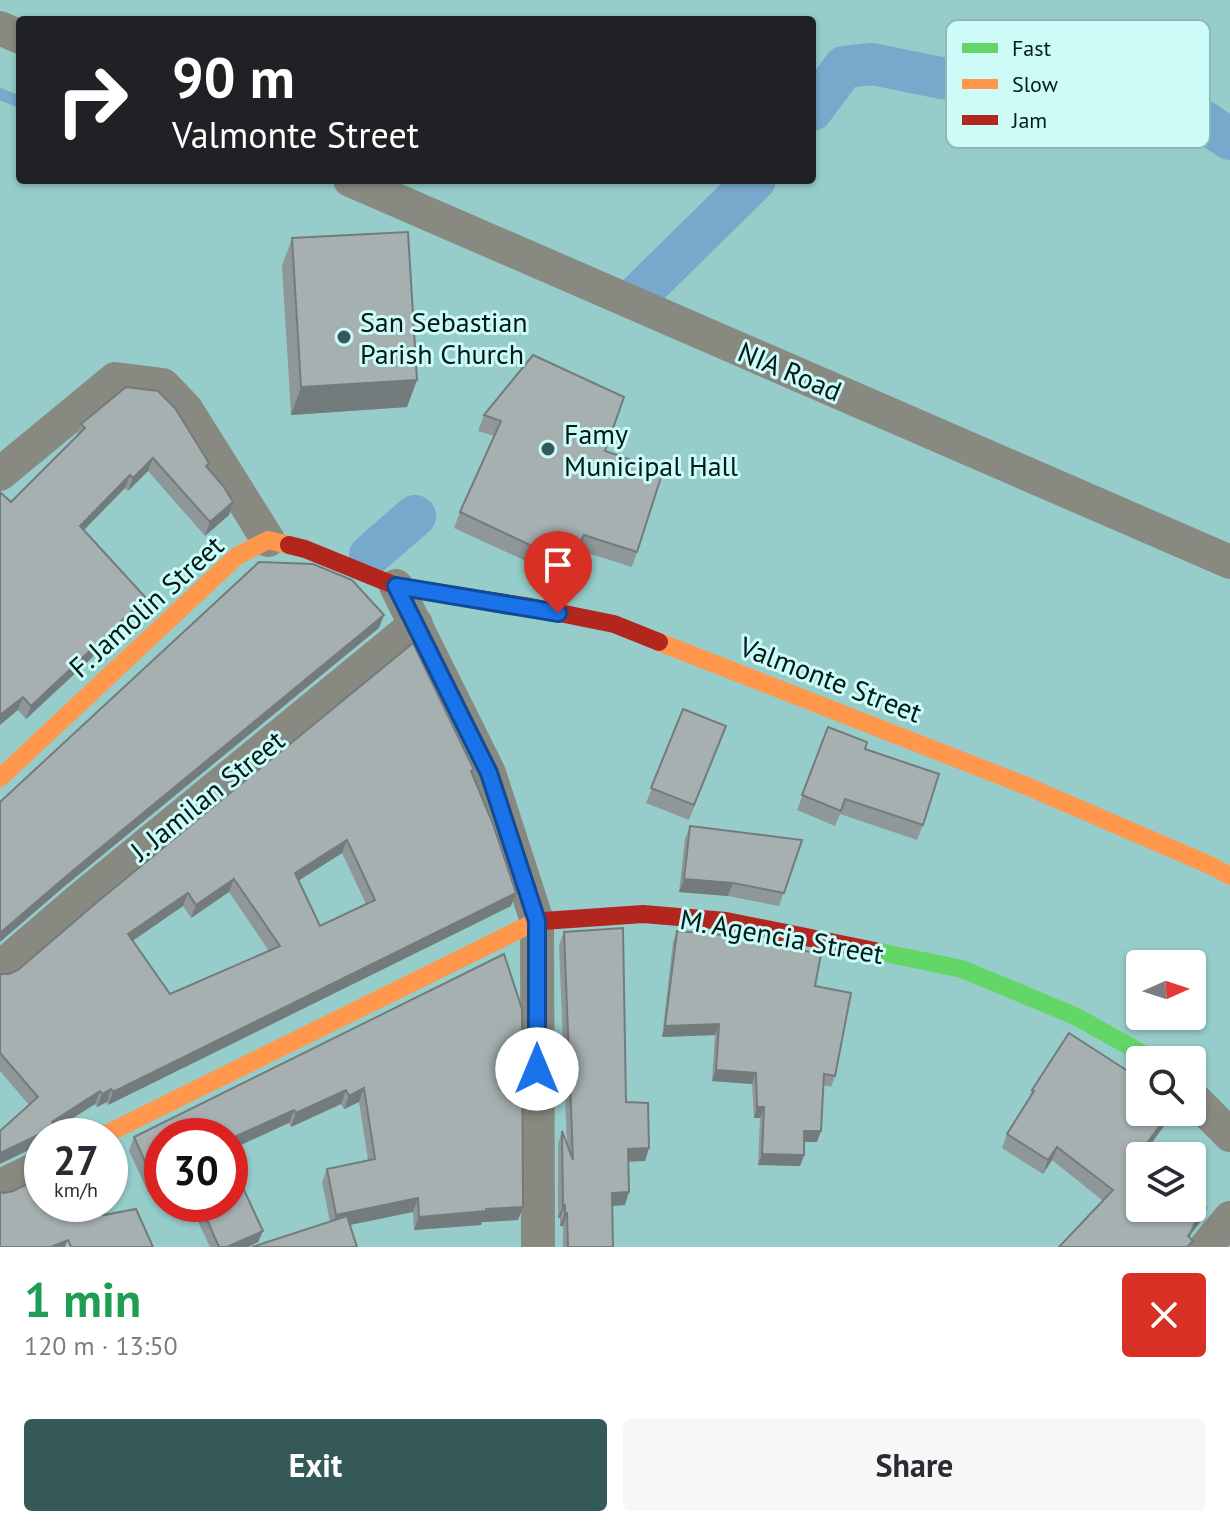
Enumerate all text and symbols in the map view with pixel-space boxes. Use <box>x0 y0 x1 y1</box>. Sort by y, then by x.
legend <box>946 20 1210 148</box>
text: Fast <box>1012 34 1052 62</box>
text: 90 m <box>172 41 295 113</box>
icon: right <box>40 48 144 152</box>
text: Slow <box>1012 70 1058 98</box>
text: Jam <box>1011 106 1047 134</box>
text: Valmonte Street <box>172 111 419 158</box>
place label: San Sebastian Parish Church <box>360 303 528 372</box>
marker: San Sebastian Parish Church <box>335 328 353 346</box>
street label: NIA Road <box>733 333 847 409</box>
place label: Famy Municipal Hall <box>564 415 738 484</box>
marker: Famy Municipal Hall <box>539 440 557 458</box>
street label: F. Jamolin Street <box>61 526 231 685</box>
pin <box>524 531 592 613</box>
icon: arrive <box>536 543 580 587</box>
street label: Valmonte Street <box>734 627 928 731</box>
street label: J. Jamilan Street <box>121 721 292 869</box>
street label: M. Agencia Street <box>677 900 887 972</box>
north arrow <box>1126 950 1206 1030</box>
map controls <box>1126 950 1206 1222</box>
position arrow <box>495 1027 579 1111</box>
button: search <box>1126 1046 1206 1126</box>
speed limit sign: 30 <box>144 1118 248 1222</box>
text: 27 <box>53 1134 99 1186</box>
button: layers <box>1126 1142 1206 1222</box>
text: km/h <box>54 1177 98 1203</box>
text: 1 min <box>24 1268 141 1330</box>
button: close <box>1122 1273 1206 1357</box>
text: 120 m · 13:50 <box>24 1329 178 1362</box>
button: Exit <box>24 1419 607 1511</box>
button: Share <box>623 1419 1206 1511</box>

